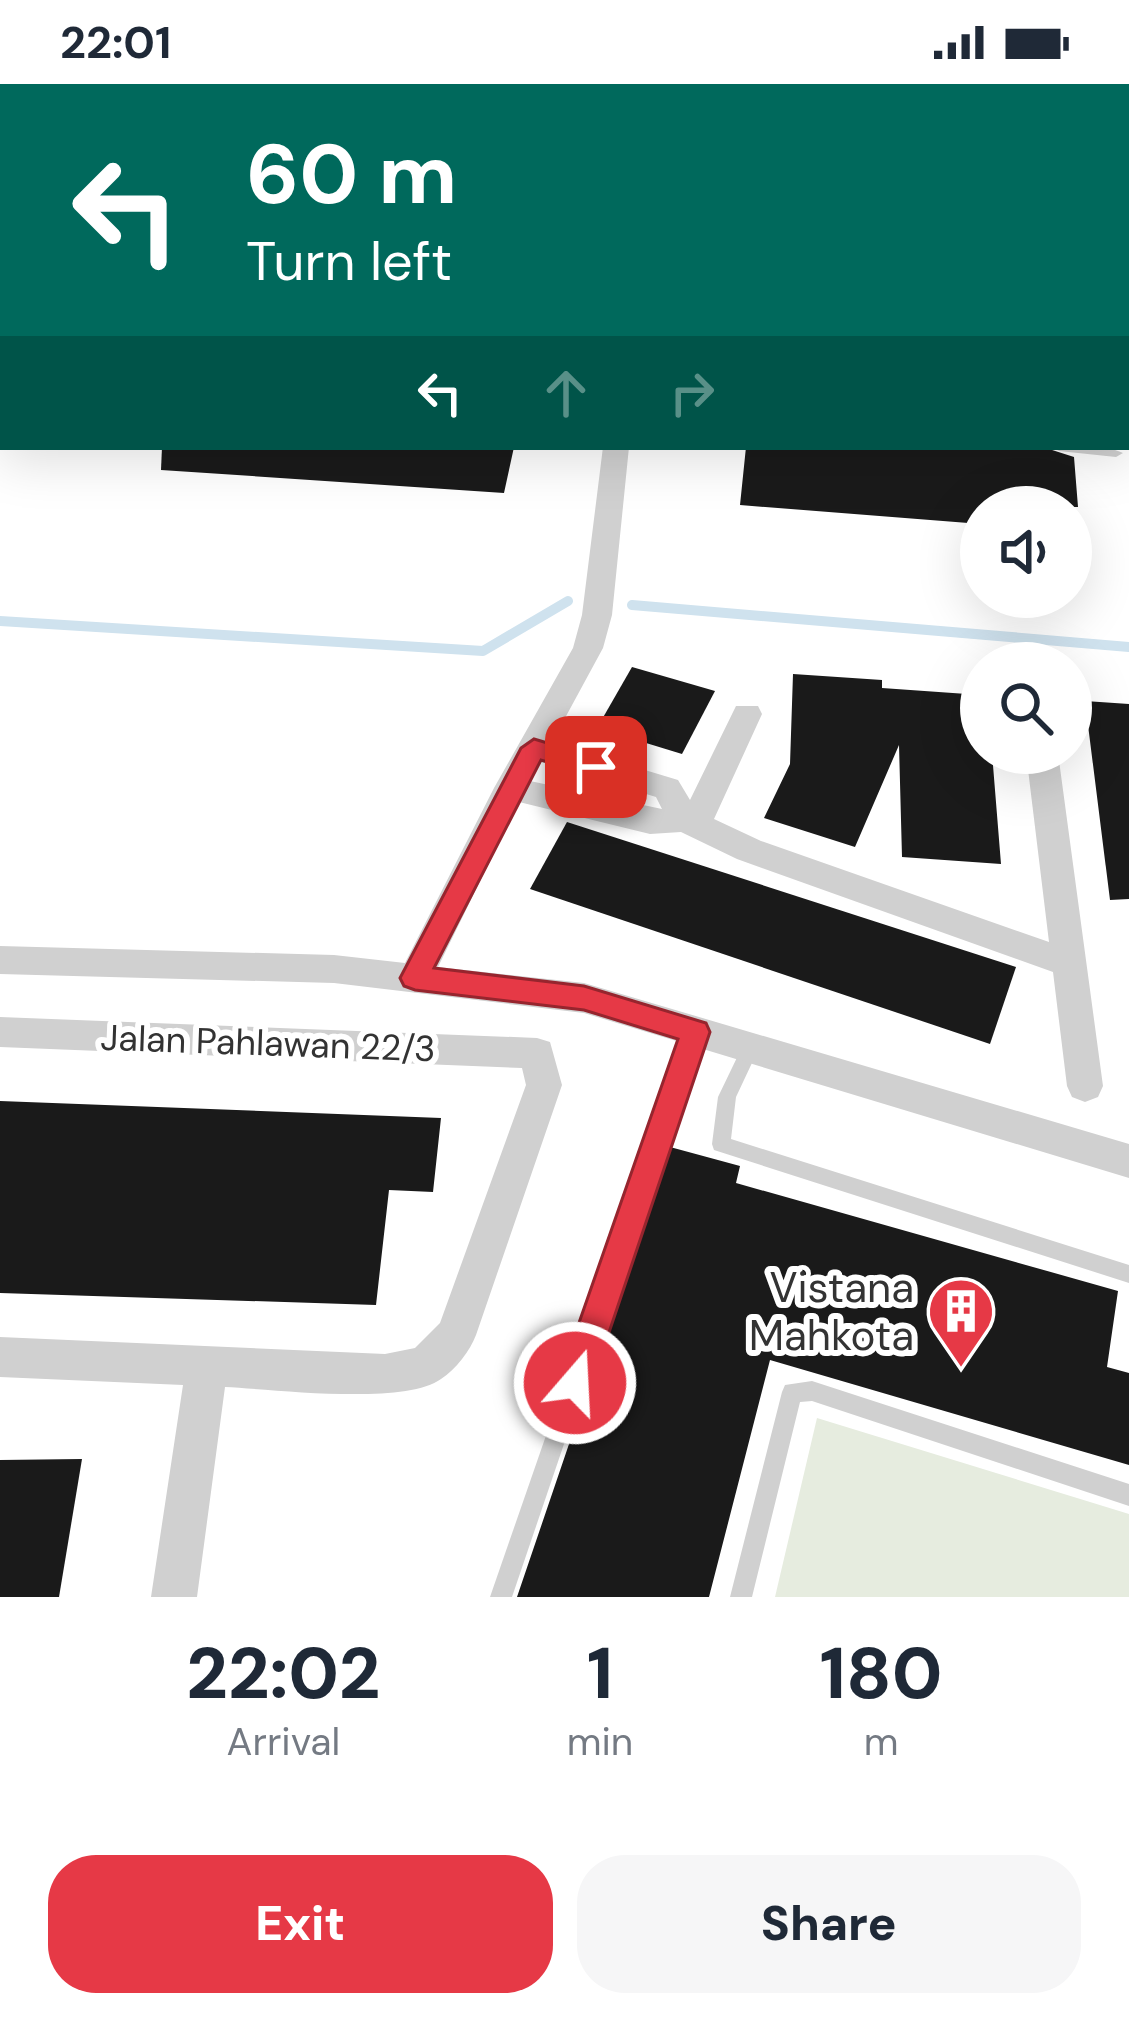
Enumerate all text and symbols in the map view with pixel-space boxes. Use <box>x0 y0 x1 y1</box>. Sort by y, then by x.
text: 22:01 <box>60 13 171 72</box>
text: 60 m <box>246 120 457 229</box>
icon: left <box>48 132 204 288</box>
text: Turn left <box>246 226 452 297</box>
icon: left <box>407 360 473 426</box>
icon: ahead <box>533 360 599 426</box>
icon: right <box>659 360 725 426</box>
map controls <box>960 486 1092 774</box>
button: sound <box>960 486 1092 618</box>
button: search <box>960 642 1092 774</box>
pin <box>545 716 647 818</box>
icon: arrive <box>563 734 629 800</box>
street label: Jalan Pahlawan 22/3 <box>100 1014 436 1072</box>
place label: Vistana Mahkota <box>749 1260 914 1363</box>
building icon: Vistana Mahkota <box>926 1276 996 1370</box>
position arrow <box>512 1320 638 1446</box>
text: 22:02 <box>186 1627 380 1720</box>
text: 1 <box>587 1627 613 1720</box>
text: 180 <box>820 1627 943 1720</box>
text: Arrival <box>227 1716 340 1767</box>
text: min <box>567 1716 633 1767</box>
text: m <box>864 1716 898 1767</box>
button: Exit <box>48 1855 553 1993</box>
button: Share <box>577 1855 1081 1993</box>

